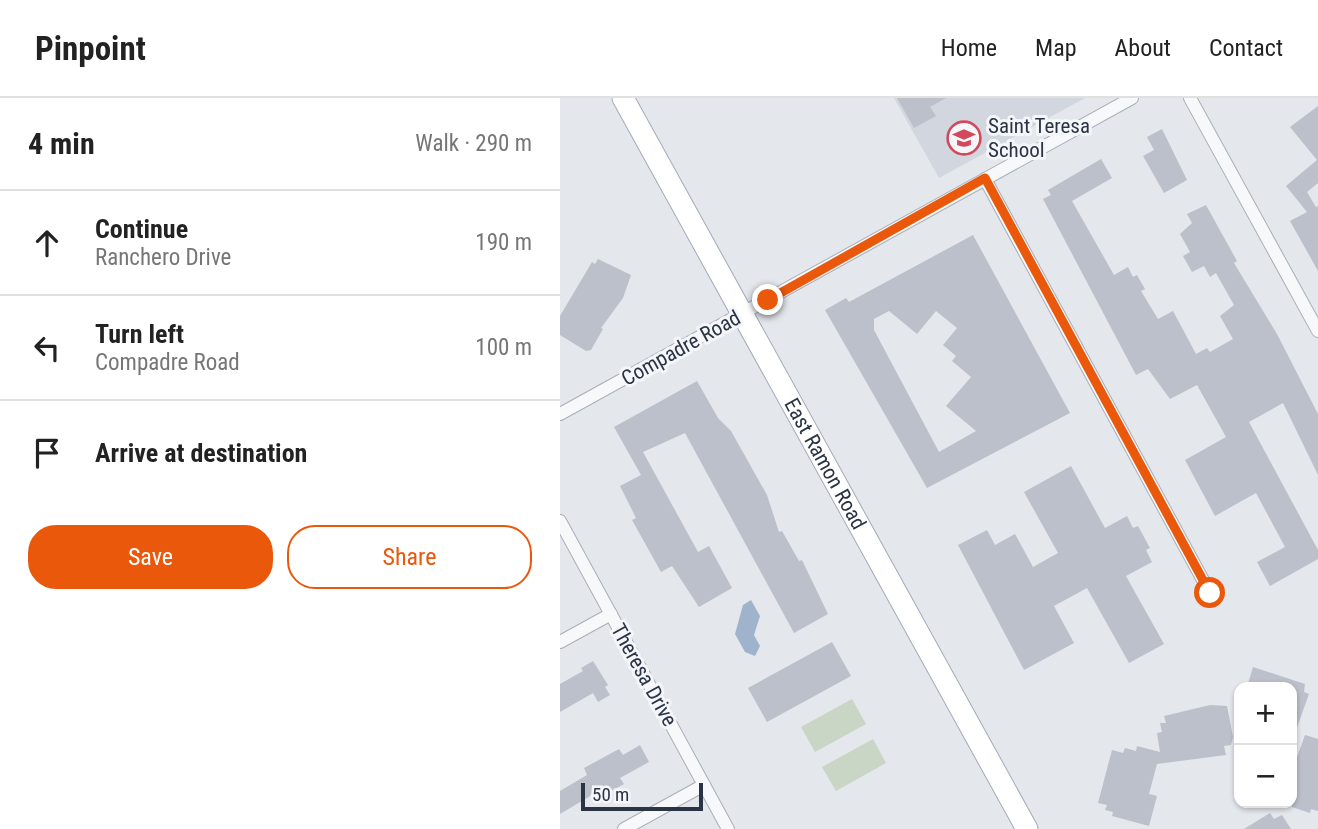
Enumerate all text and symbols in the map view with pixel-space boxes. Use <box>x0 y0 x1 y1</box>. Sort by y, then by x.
text: Pinpoint <box>35 29 146 68</box>
text: Home <box>941 34 997 62</box>
text: Map <box>1035 34 1077 62</box>
text: About <box>1115 34 1171 62</box>
text: Contact <box>1209 34 1283 62</box>
place label: Saint Teresa School <box>988 114 1090 162</box>
school or university icon: Saint Teresa School <box>945 119 983 157</box>
text: 4 min <box>28 126 95 161</box>
text: Walk · 290 m <box>415 130 532 157</box>
text: Continue <box>95 214 188 244</box>
icon: ahead <box>28 224 66 262</box>
text: 190 m <box>475 229 532 256</box>
text: Ranchero Drive <box>95 244 231 271</box>
route end <box>752 284 783 315</box>
street label: Compadre Road <box>617 305 745 391</box>
text: Turn left <box>95 319 184 349</box>
icon: left <box>28 329 66 367</box>
text: 100 m <box>475 334 532 361</box>
text: Compadre Road <box>95 349 240 376</box>
street label: East Ramon Road <box>779 394 871 534</box>
icon: arrive <box>28 434 66 472</box>
text: Arrive at destination <box>95 438 307 468</box>
button: Save <box>28 525 273 589</box>
button: Share <box>287 525 532 589</box>
route start <box>1194 577 1225 608</box>
street label: Theresa Drive <box>606 620 682 731</box>
map controls <box>1234 682 1297 808</box>
button: + <box>1234 682 1297 745</box>
button: − <box>1234 745 1297 808</box>
scale bar <box>581 780 704 812</box>
text: 50 m <box>592 783 629 806</box>

